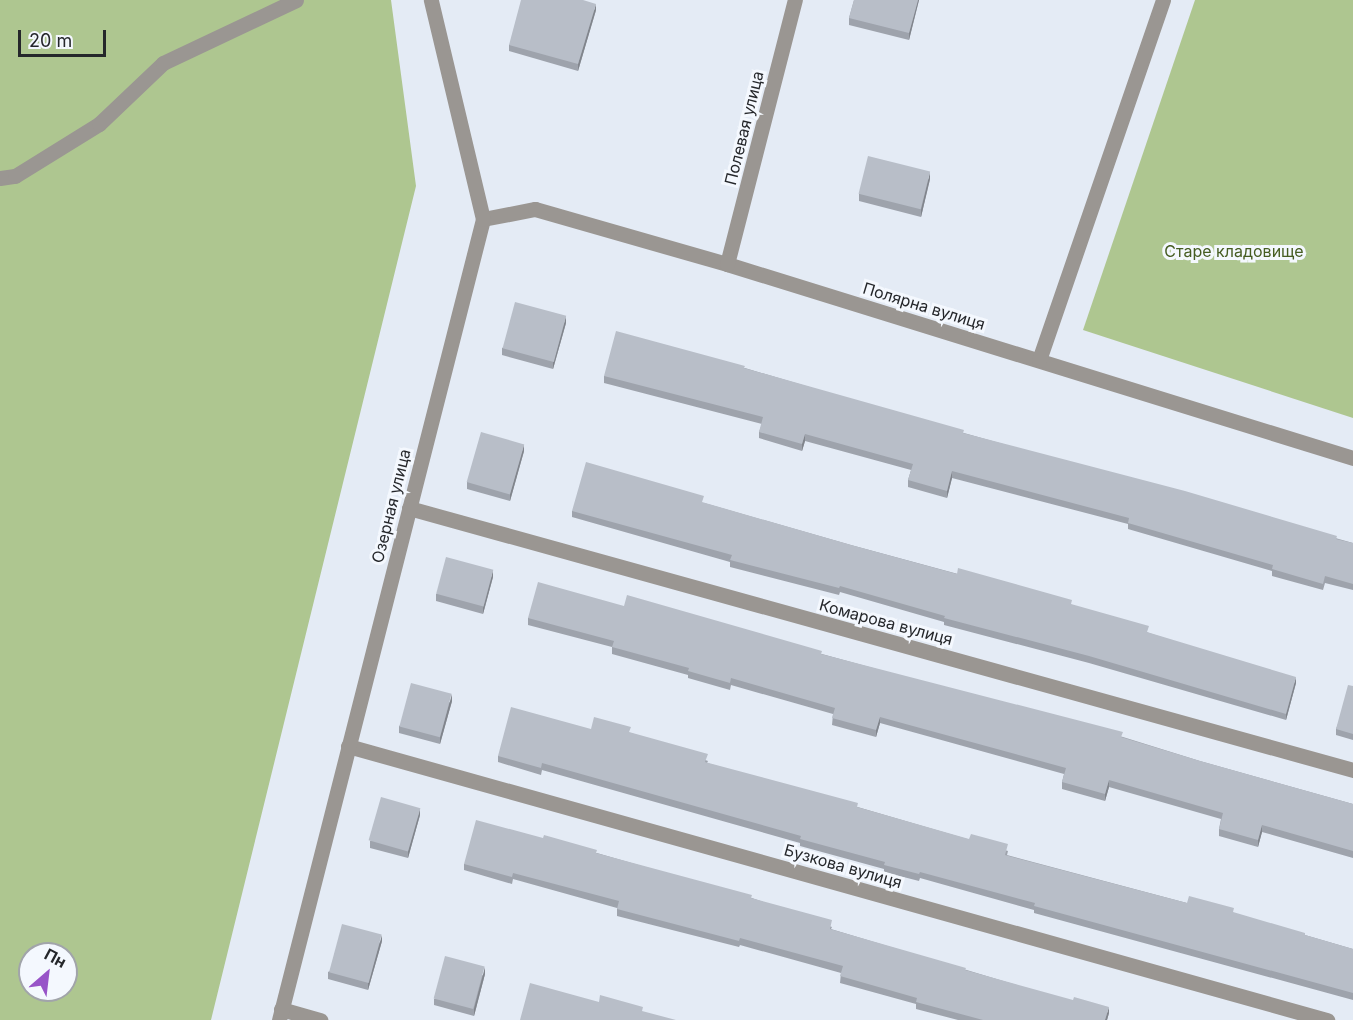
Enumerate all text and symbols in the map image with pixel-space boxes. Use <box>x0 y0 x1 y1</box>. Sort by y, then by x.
scale bar <box>21 18 110 56</box>
text: 20 m <box>29 30 72 51</box>
street label: Полевая улица <box>721 69 767 187</box>
park label: Старе кладовище <box>1164 241 1304 261</box>
street label: Полярна вулиця <box>861 278 987 334</box>
street label: Озерная улица <box>368 447 414 565</box>
street label: Комарова вулиця <box>817 595 955 649</box>
street label: Бузкова вулиця <box>782 840 904 892</box>
north arrow <box>18 942 78 1002</box>
text: Пн <box>41 944 70 972</box>

